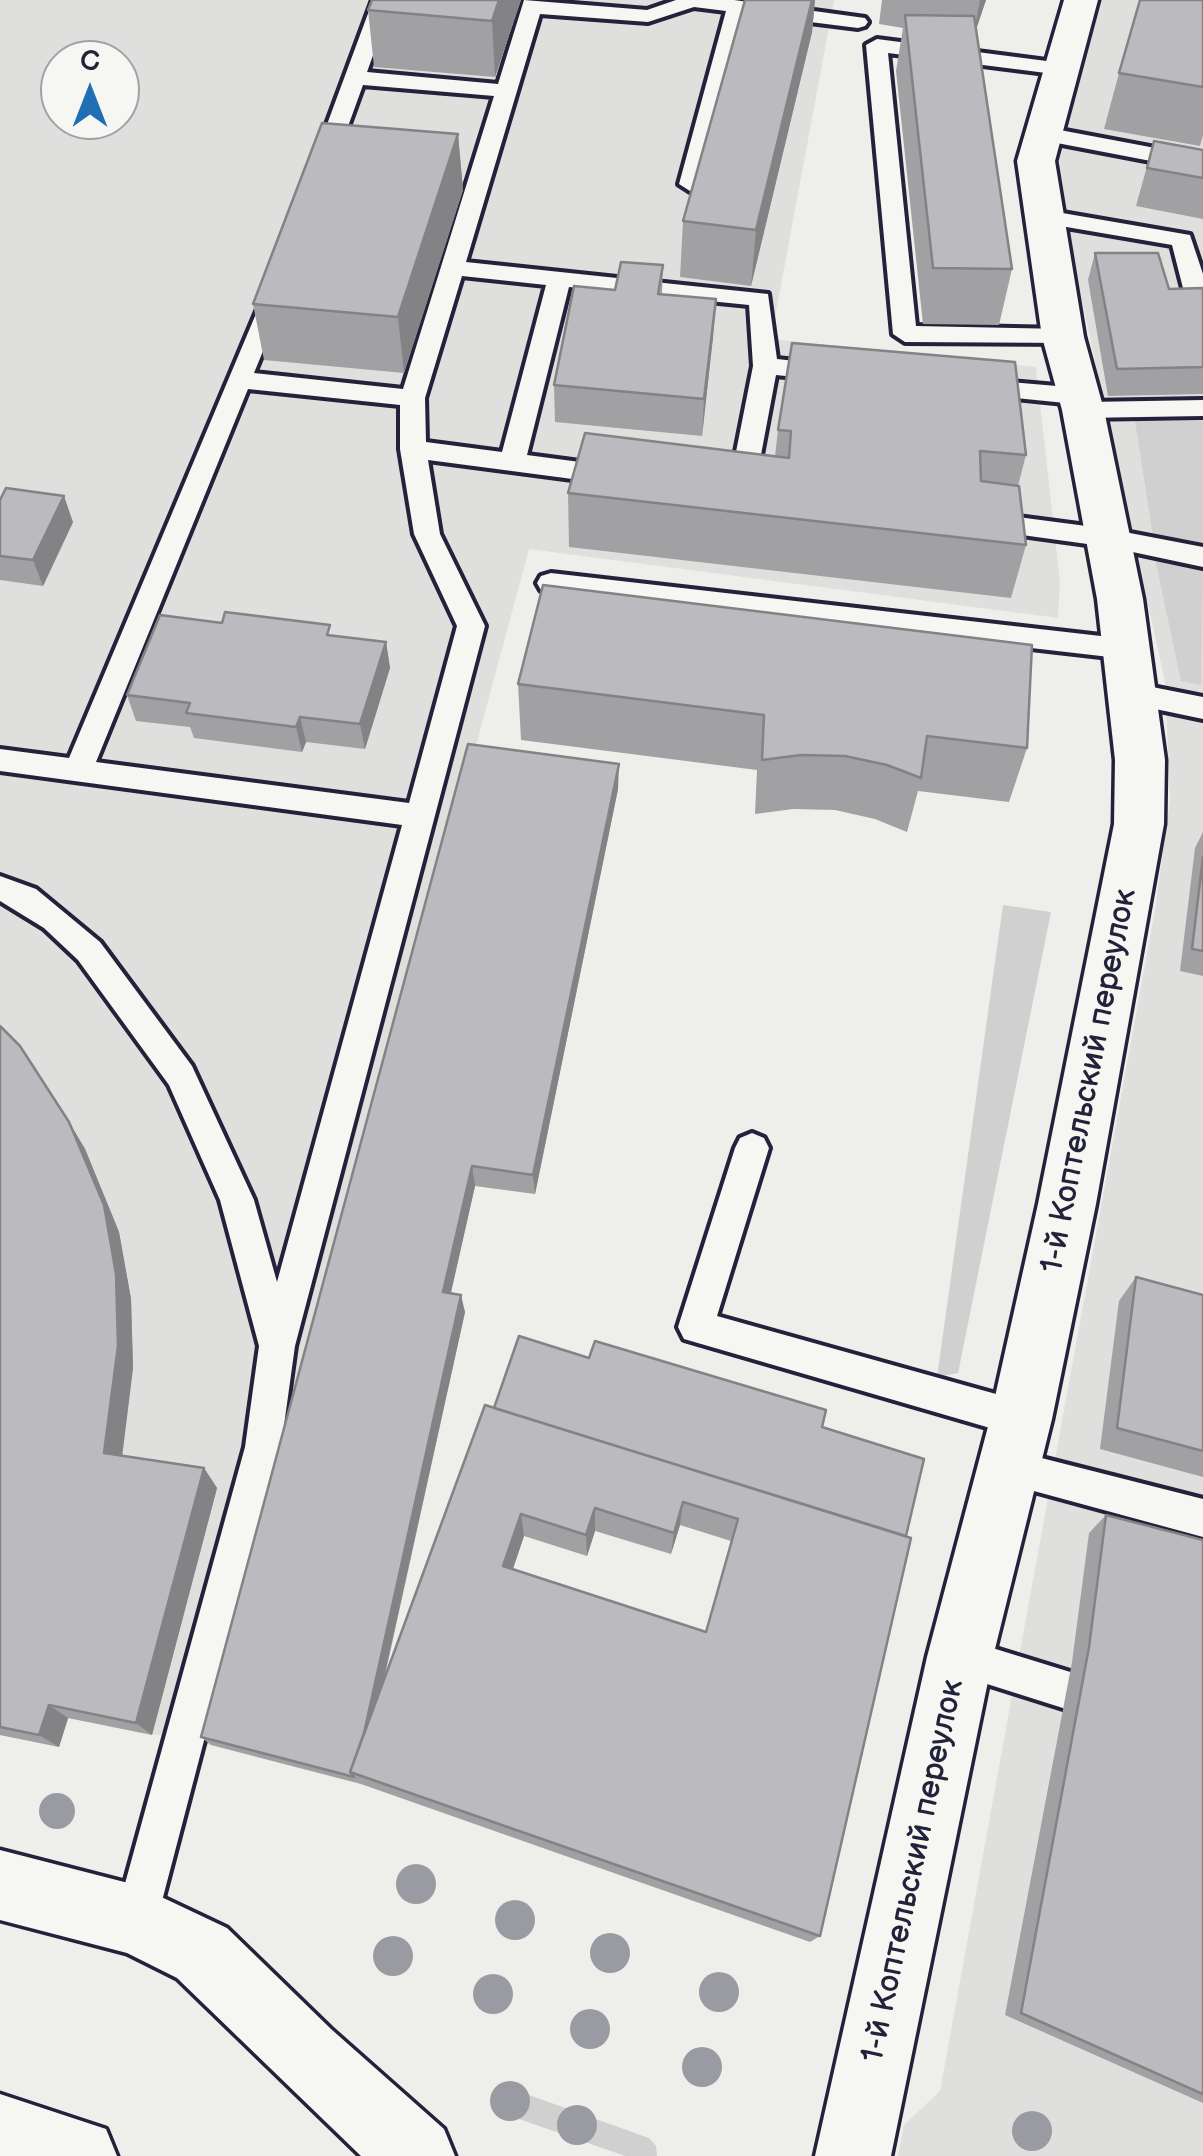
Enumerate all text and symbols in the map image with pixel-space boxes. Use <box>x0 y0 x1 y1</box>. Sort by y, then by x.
north arrow <box>40 40 140 140</box>
text: С <box>80 45 100 78</box>
street label: 1-й Коптельский переулок <box>1034 886 1146 1276</box>
street label: 1-й Коптельский переулок <box>855 1676 973 2066</box>

